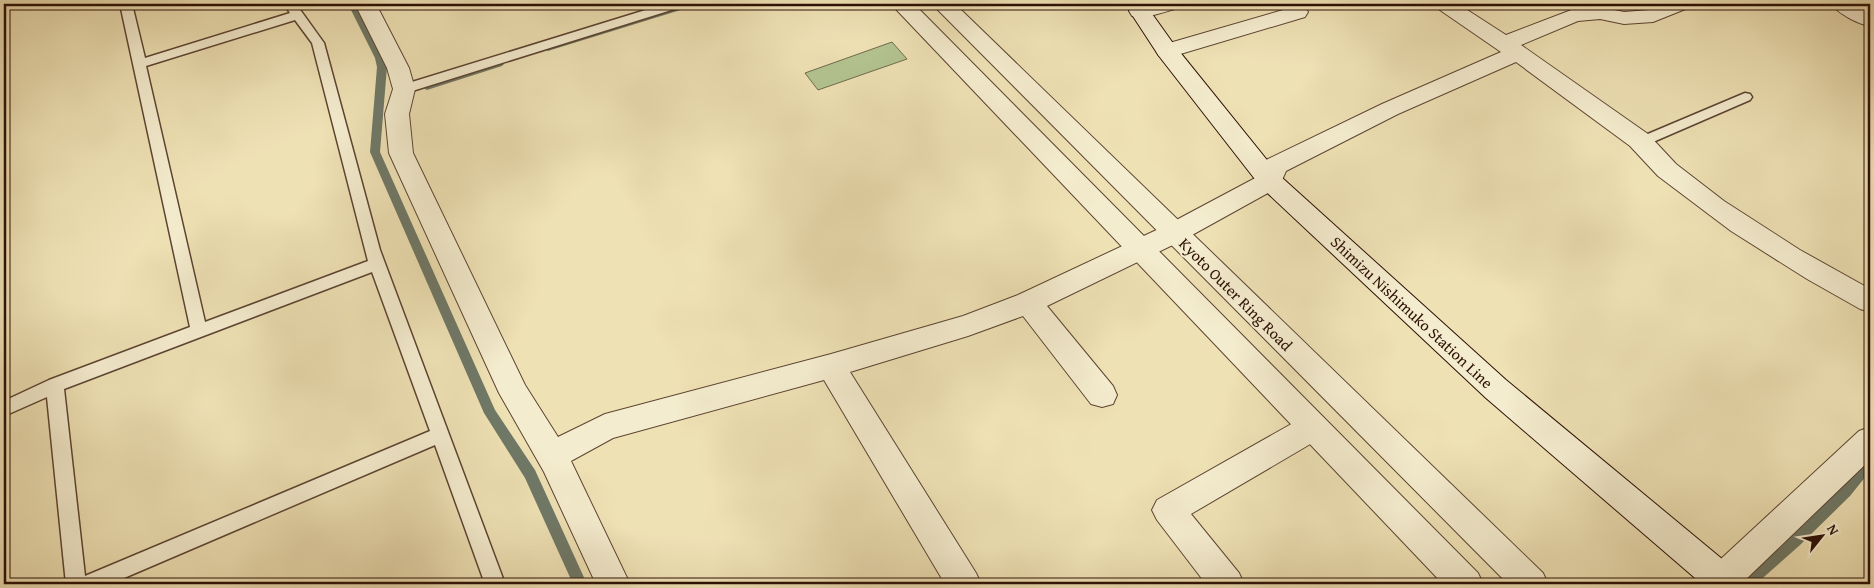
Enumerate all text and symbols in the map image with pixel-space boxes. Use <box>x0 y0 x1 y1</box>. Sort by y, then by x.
street label: Shimizu Nishimuko Station Line <box>1325 230 1499 394</box>
street label: Kyoto Outer Ring Road <box>1174 232 1299 357</box>
north arrow <box>1796 510 1846 560</box>
text: N <box>1822 520 1845 539</box>

